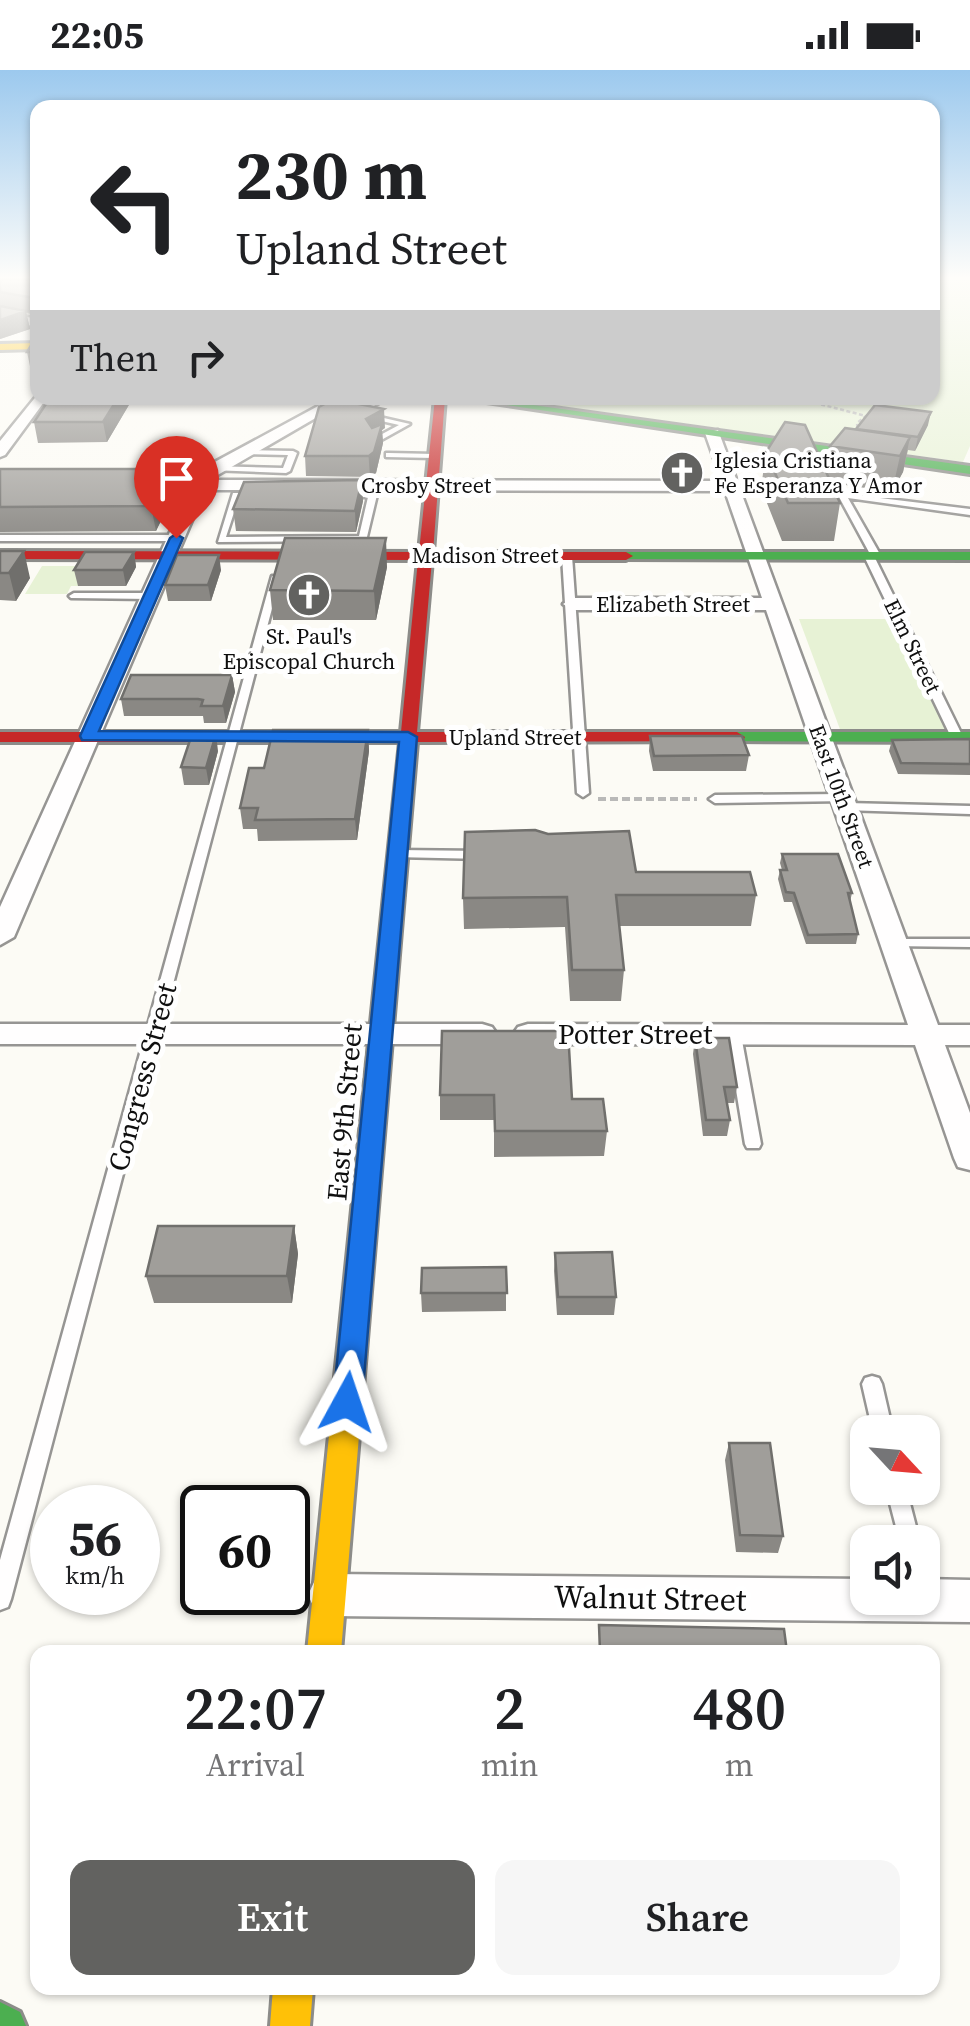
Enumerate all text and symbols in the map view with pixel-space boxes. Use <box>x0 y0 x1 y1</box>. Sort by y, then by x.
text: 22:05 <box>50 9 144 61</box>
text: 230 m <box>235 126 427 222</box>
icon: left <box>70 140 200 270</box>
text: Upland Street <box>235 217 507 279</box>
icon: right <box>178 330 233 385</box>
text: Then <box>70 332 158 384</box>
pin <box>134 436 219 539</box>
place label: Iglesia Cristiana Fe Esperanza Y Amor <box>714 445 923 500</box>
church icon: Iglesia Cristiana Fe Esperanza Y Amor <box>659 450 705 496</box>
icon: arrive <box>149 451 204 506</box>
street label: Crosby Street <box>361 470 492 500</box>
street label: Madison Street <box>412 540 559 570</box>
church icon: St. Paul's Episcopal Church <box>286 572 332 618</box>
street label: Elizabeth Street <box>596 589 751 619</box>
street label: Elm Street <box>877 594 949 699</box>
place label: St. Paul's Episcopal Church <box>223 621 395 676</box>
street label: East 10th Street <box>802 720 882 873</box>
street label: Upland Street <box>449 722 582 752</box>
street label: Congress Street <box>99 978 186 1175</box>
street label: Potter Street <box>558 1015 713 1053</box>
street label: East 9th Street <box>317 1021 371 1202</box>
position arrow <box>295 1350 399 1454</box>
north arrow <box>850 1415 940 1505</box>
map controls <box>850 1415 940 1615</box>
speed limit sign: 60 <box>180 1485 310 1615</box>
text: 56 <box>68 1503 122 1572</box>
button: sound <box>850 1525 940 1615</box>
text: km/h <box>65 1558 125 1592</box>
street label: Walnut Street <box>553 1574 747 1622</box>
text: 22:07 <box>184 1667 327 1749</box>
text: 2 <box>494 1667 525 1749</box>
text: 480 <box>692 1667 786 1749</box>
text: Arrival <box>206 1743 305 1787</box>
text: min <box>481 1743 538 1787</box>
text: m <box>725 1743 754 1787</box>
button: Exit <box>70 1860 475 1975</box>
button: Share <box>495 1860 900 1975</box>

